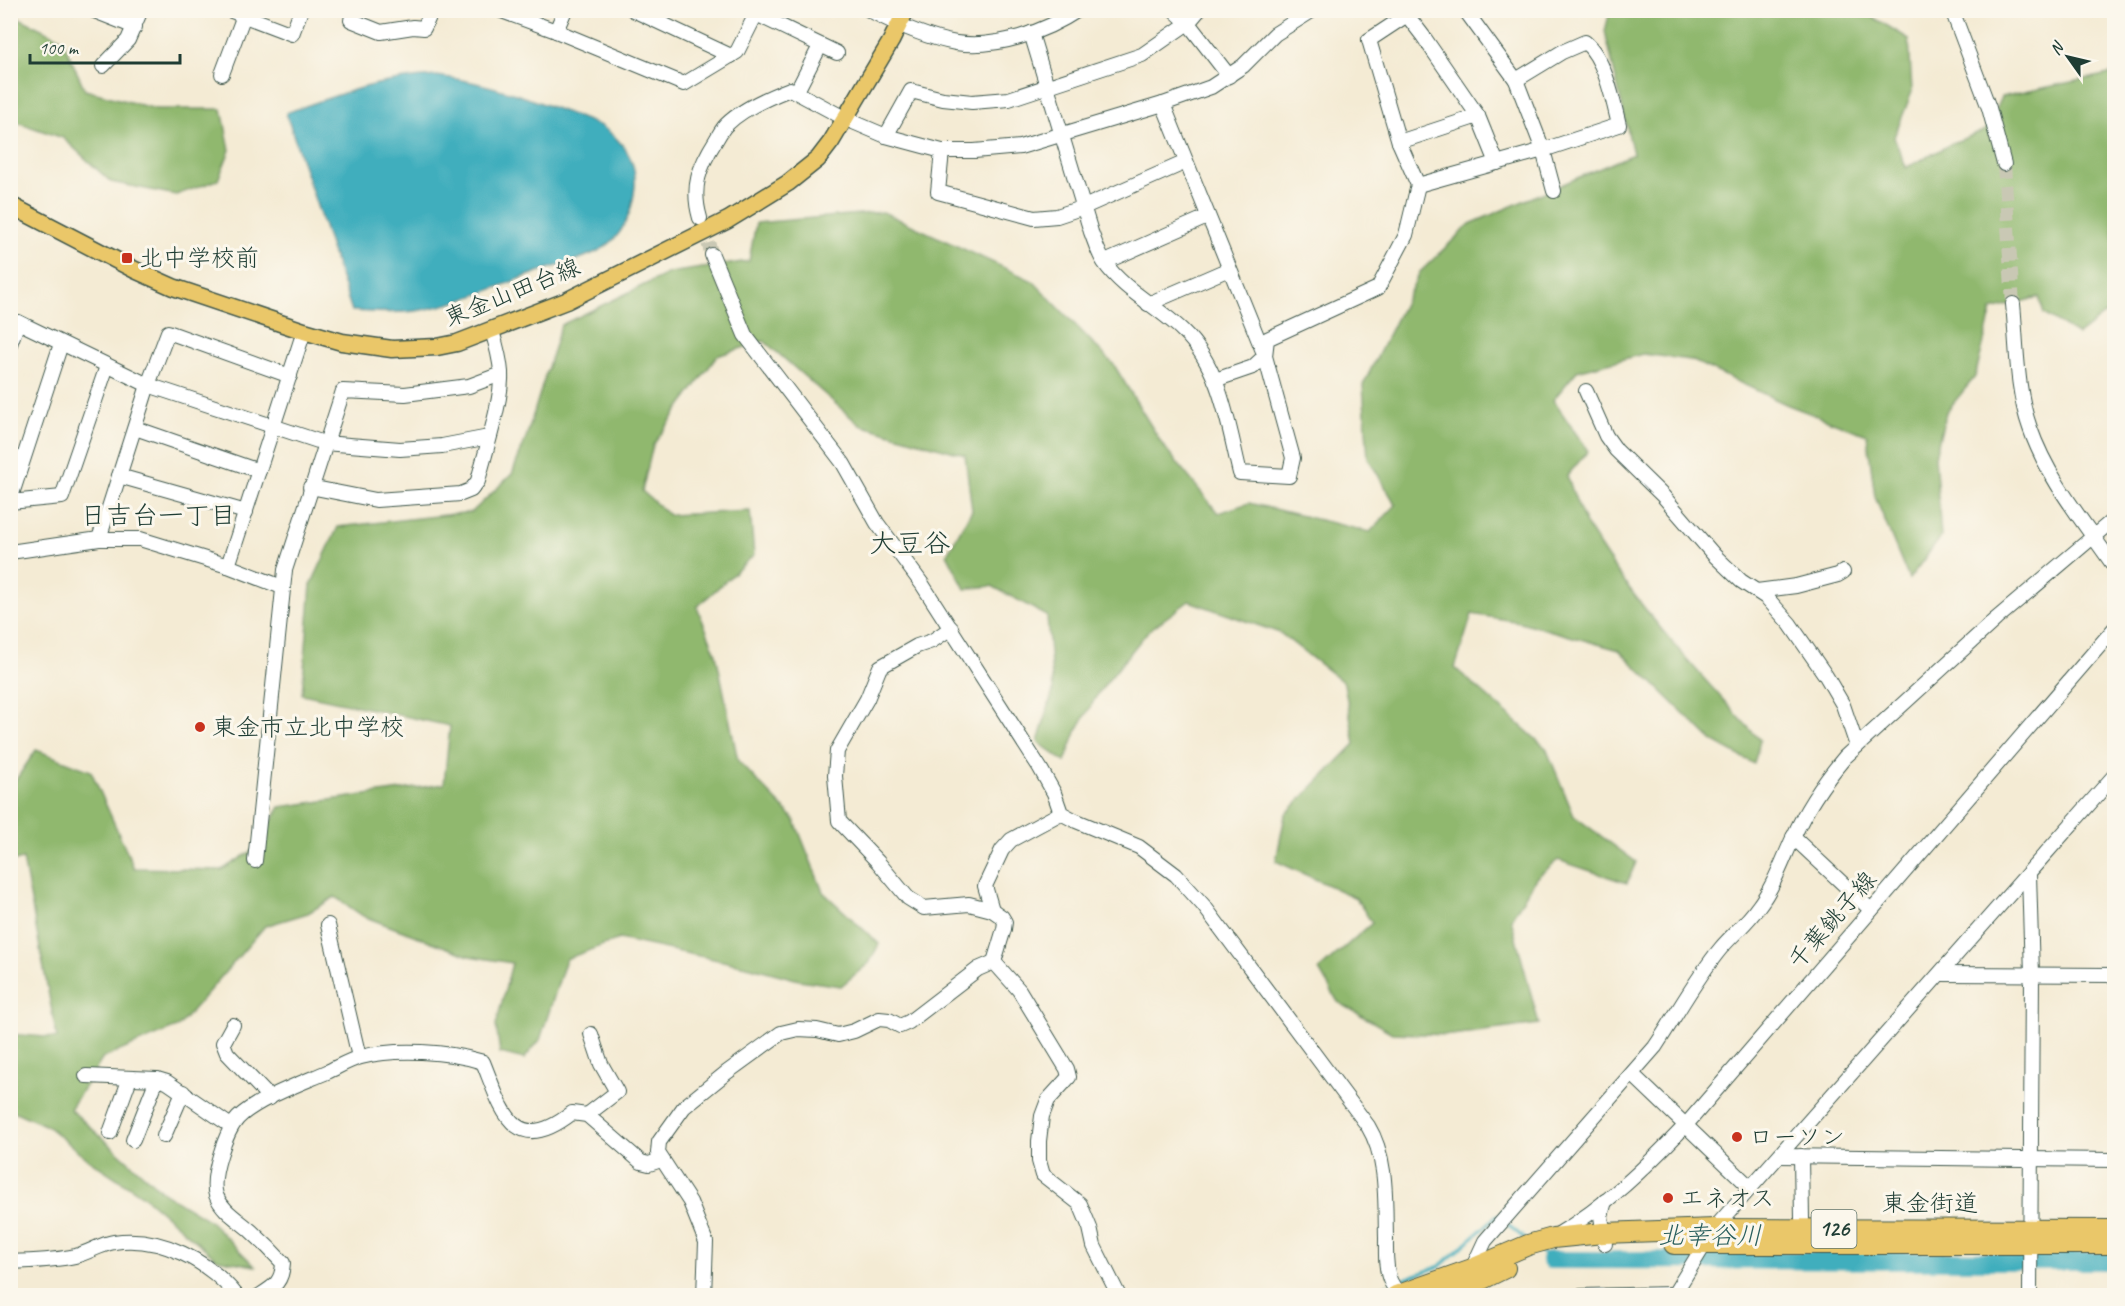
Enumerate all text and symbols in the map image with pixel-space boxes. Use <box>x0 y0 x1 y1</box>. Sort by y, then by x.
scale bar <box>30 27 180 65</box>
north arrow <box>2038 27 2098 87</box>
text: 100 m <box>39 37 80 59</box>
text: N <box>2045 37 2069 59</box>
place label: 北中学校前 <box>139 243 259 273</box>
marker: 北中学校前 <box>120 251 134 265</box>
street label: 東金山田台線 <box>440 251 584 333</box>
district label: 日吉台一丁目 <box>80 499 236 532</box>
district label: 大豆谷 <box>870 526 951 560</box>
place label: 東金市立北中学校 <box>212 712 404 742</box>
marker: 東金市立北中学校 <box>193 720 207 734</box>
street label: 千葉銚子線 <box>1781 865 1883 975</box>
place label: ローソン <box>1749 1122 1845 1152</box>
marker: ローソン <box>1730 1130 1744 1144</box>
place label: エネオス <box>1680 1183 1775 1213</box>
street label: 東金街道 <box>1882 1188 1978 1218</box>
marker: エネオス <box>1661 1191 1675 1205</box>
road number: 126 <box>1812 1210 1856 1248</box>
water label: 北幸谷川 <box>1658 1219 1762 1252</box>

